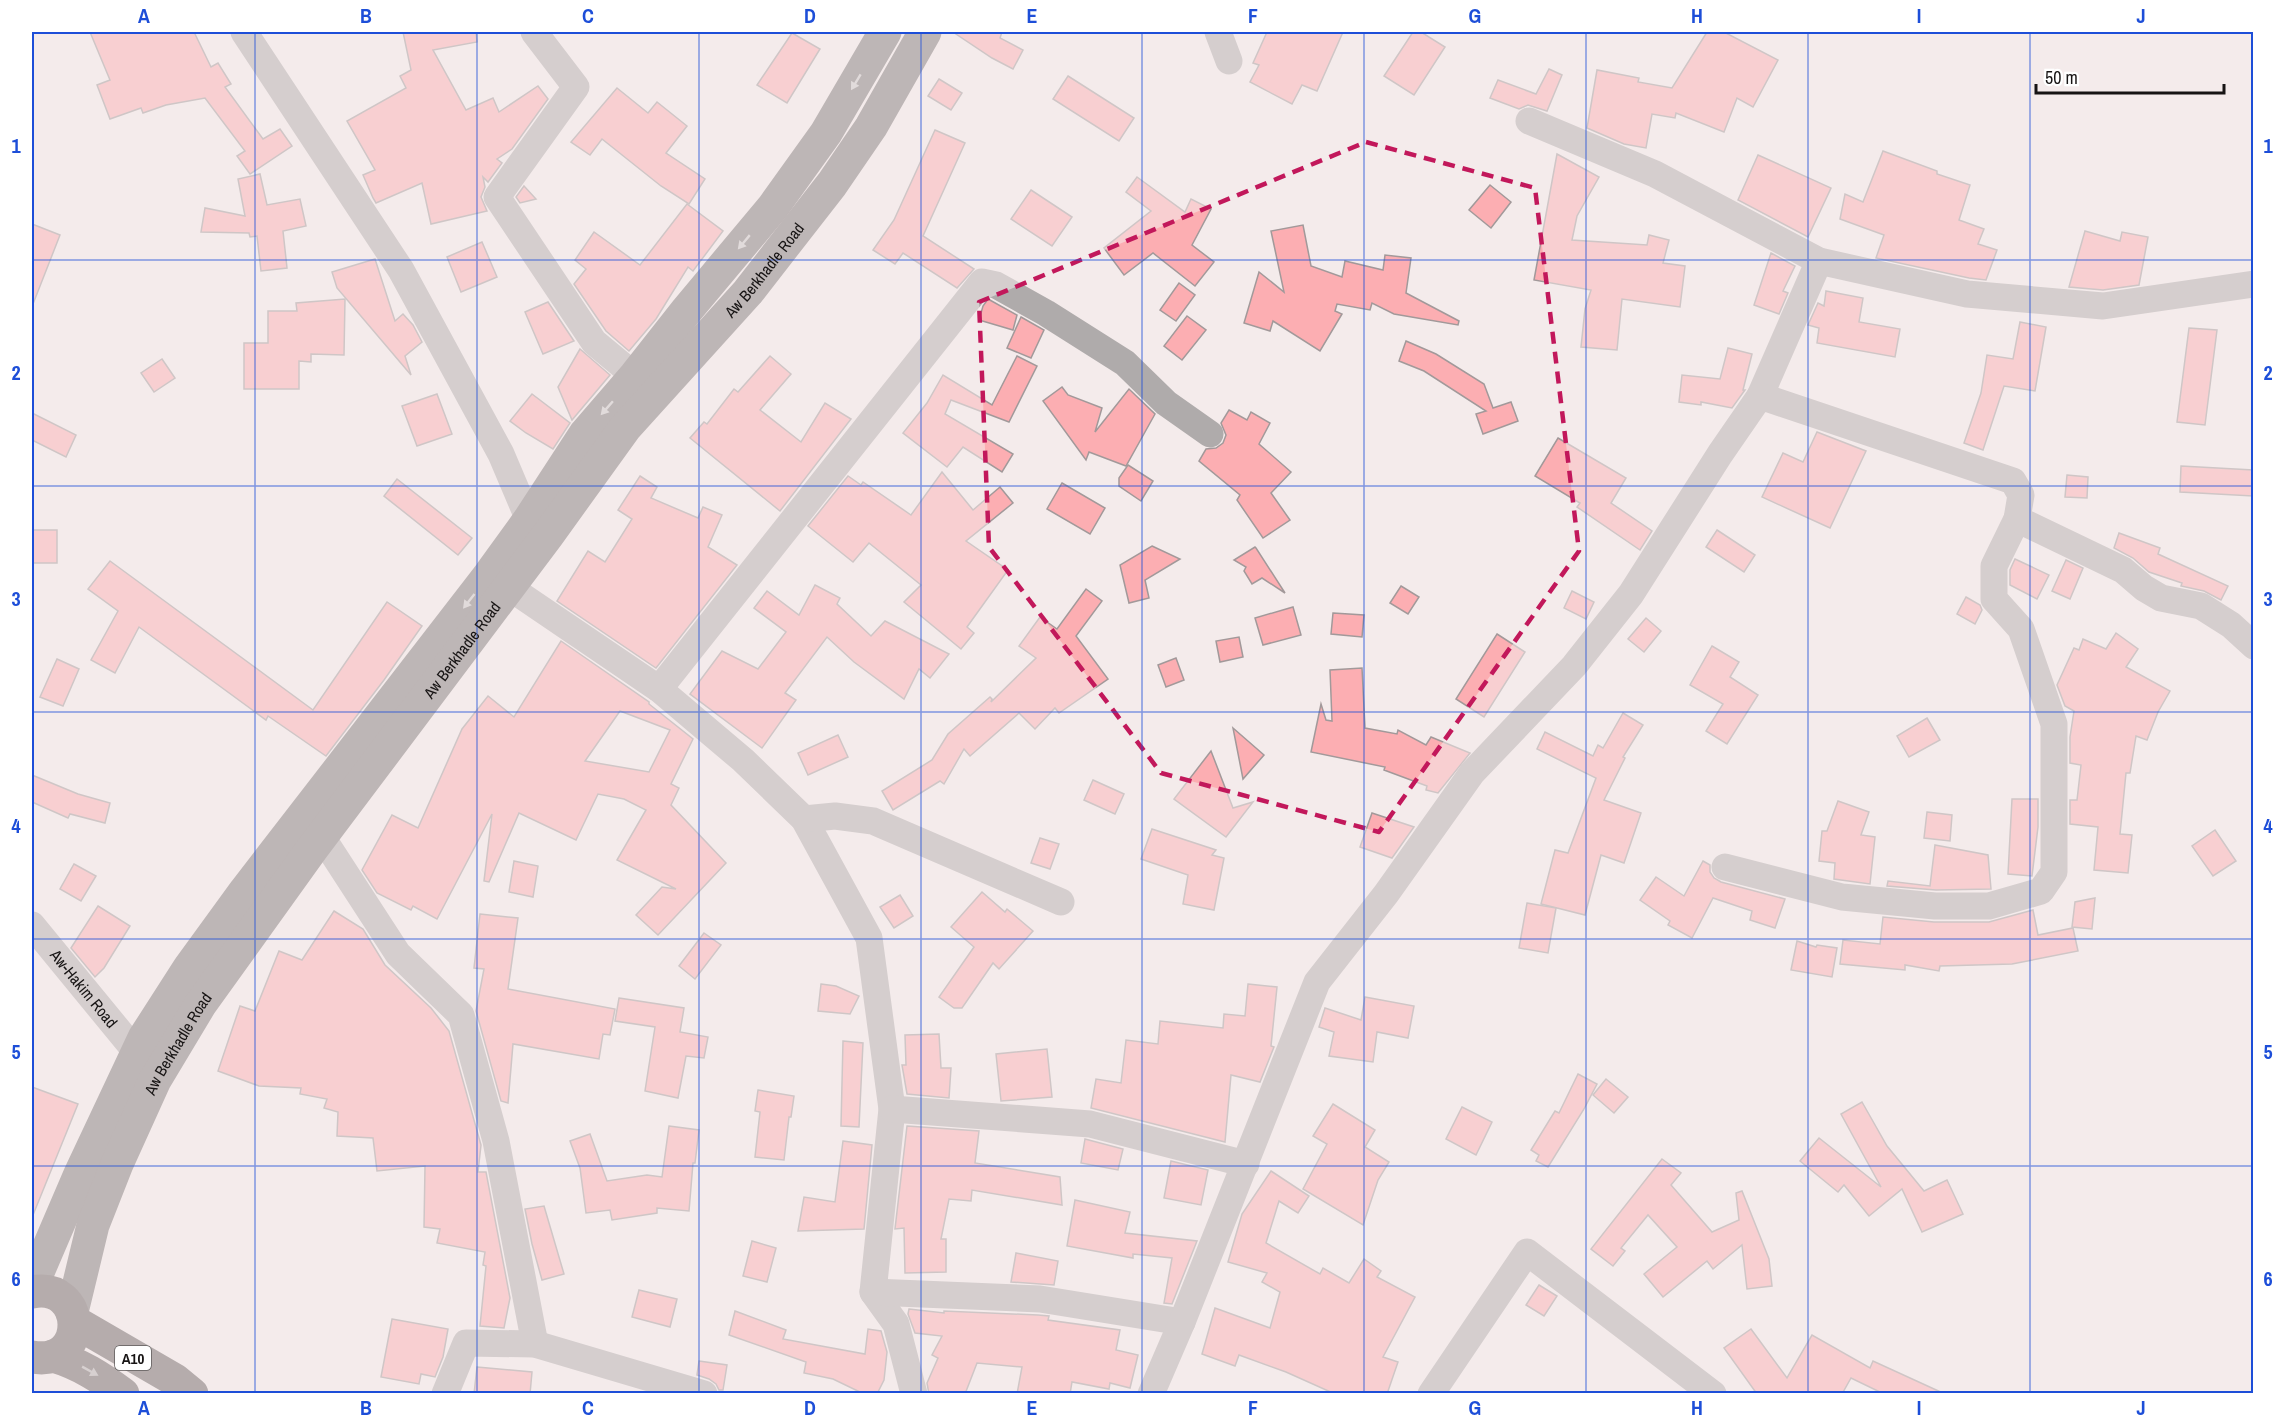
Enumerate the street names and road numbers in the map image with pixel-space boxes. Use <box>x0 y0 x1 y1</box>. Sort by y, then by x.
street label: Aw Berkhadle Road <box>719 218 809 323</box>
street label: Aw Berkhadle Road <box>418 597 505 703</box>
street label: Aw-Hakim Road <box>45 944 123 1032</box>
street label: Aw Berkhadle Road <box>138 988 217 1099</box>
road number: A10 <box>115 1346 151 1370</box>

